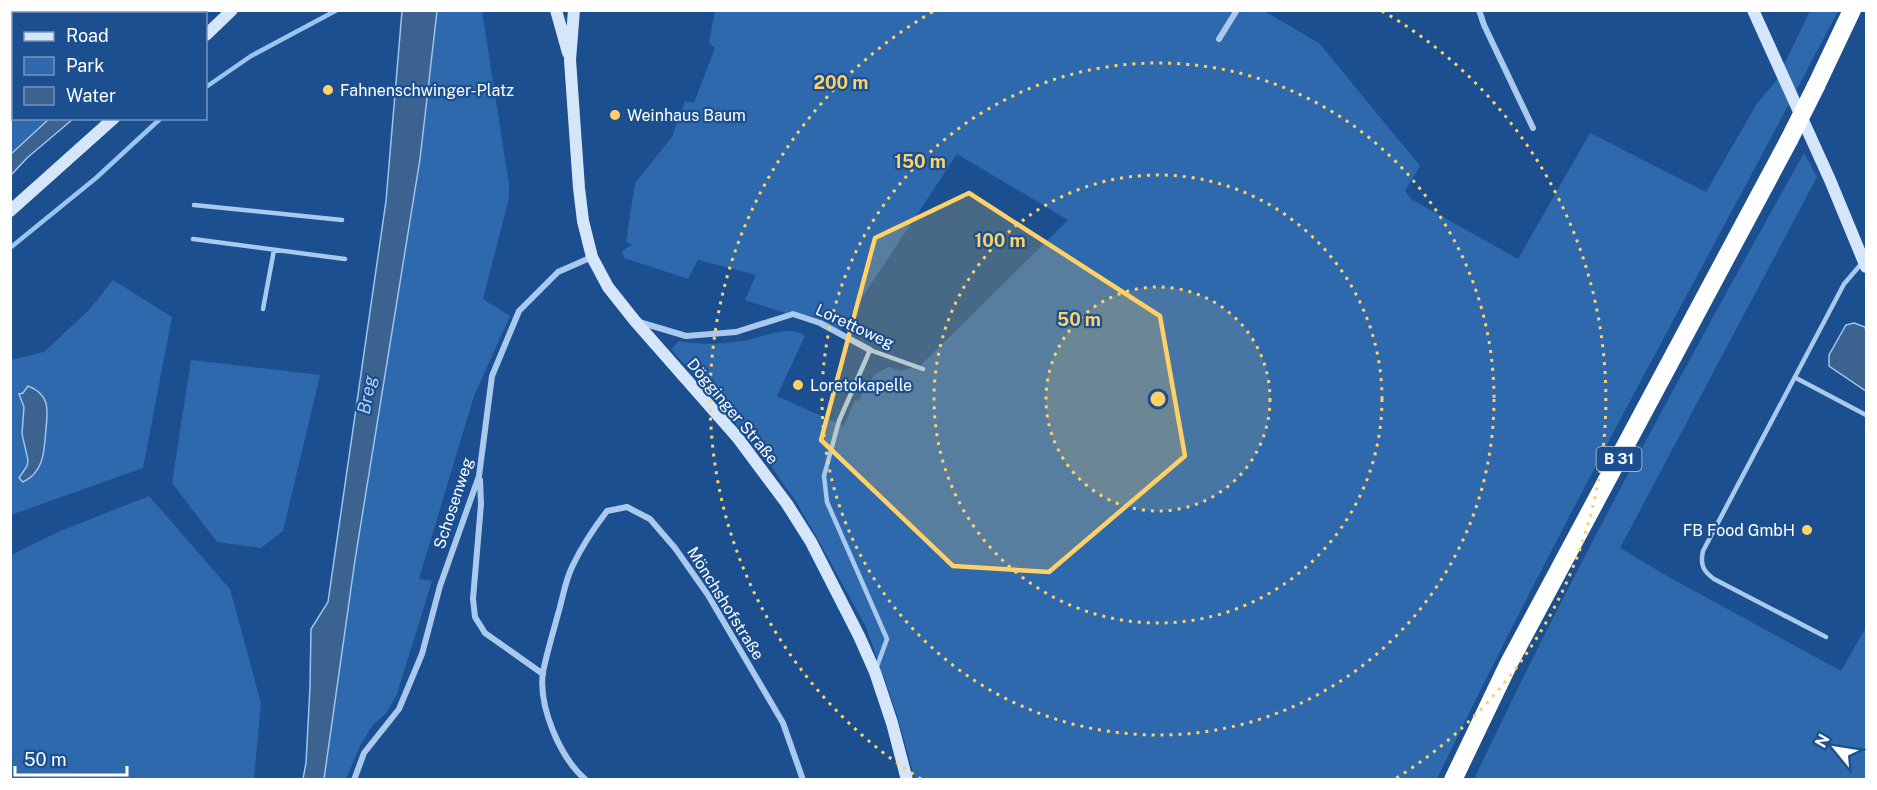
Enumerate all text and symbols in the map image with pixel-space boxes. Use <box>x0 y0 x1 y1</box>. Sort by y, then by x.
legend <box>12 12 207 120</box>
text: Road <box>66 25 109 46</box>
text: Park <box>66 55 104 76</box>
text: 200 m <box>814 72 868 93</box>
place label: Fahnenschwinger-Platz <box>340 81 514 100</box>
marker: Fahnenschwinger-Platz <box>321 83 335 97</box>
text: Water <box>66 85 116 106</box>
place label: Weinhaus Baum <box>627 106 746 125</box>
marker: Weinhaus Baum <box>608 108 622 122</box>
text: 150 m <box>894 151 946 172</box>
text: 100 m <box>974 230 1026 251</box>
street label: Lorettoweg <box>812 300 897 353</box>
text: 50 m <box>1057 309 1101 330</box>
street label: Dögginger Straße <box>683 355 782 468</box>
water label: Breg <box>353 374 380 416</box>
place label: Loretokapelle <box>810 376 912 395</box>
marker: Loretokapelle <box>791 378 805 392</box>
centre of rings <box>1148 389 1168 409</box>
road number: B 31 <box>1596 447 1642 471</box>
street label: Schosenweg <box>430 455 477 551</box>
place label: FB Food GmbH <box>1683 521 1795 540</box>
marker: FB Food GmbH <box>1800 523 1814 537</box>
street label: Mönchshofstraße <box>683 543 768 663</box>
north arrow <box>1805 718 1865 778</box>
text: N <box>1811 731 1834 751</box>
scale bar <box>15 739 128 777</box>
text: 50 m <box>24 749 67 770</box>

